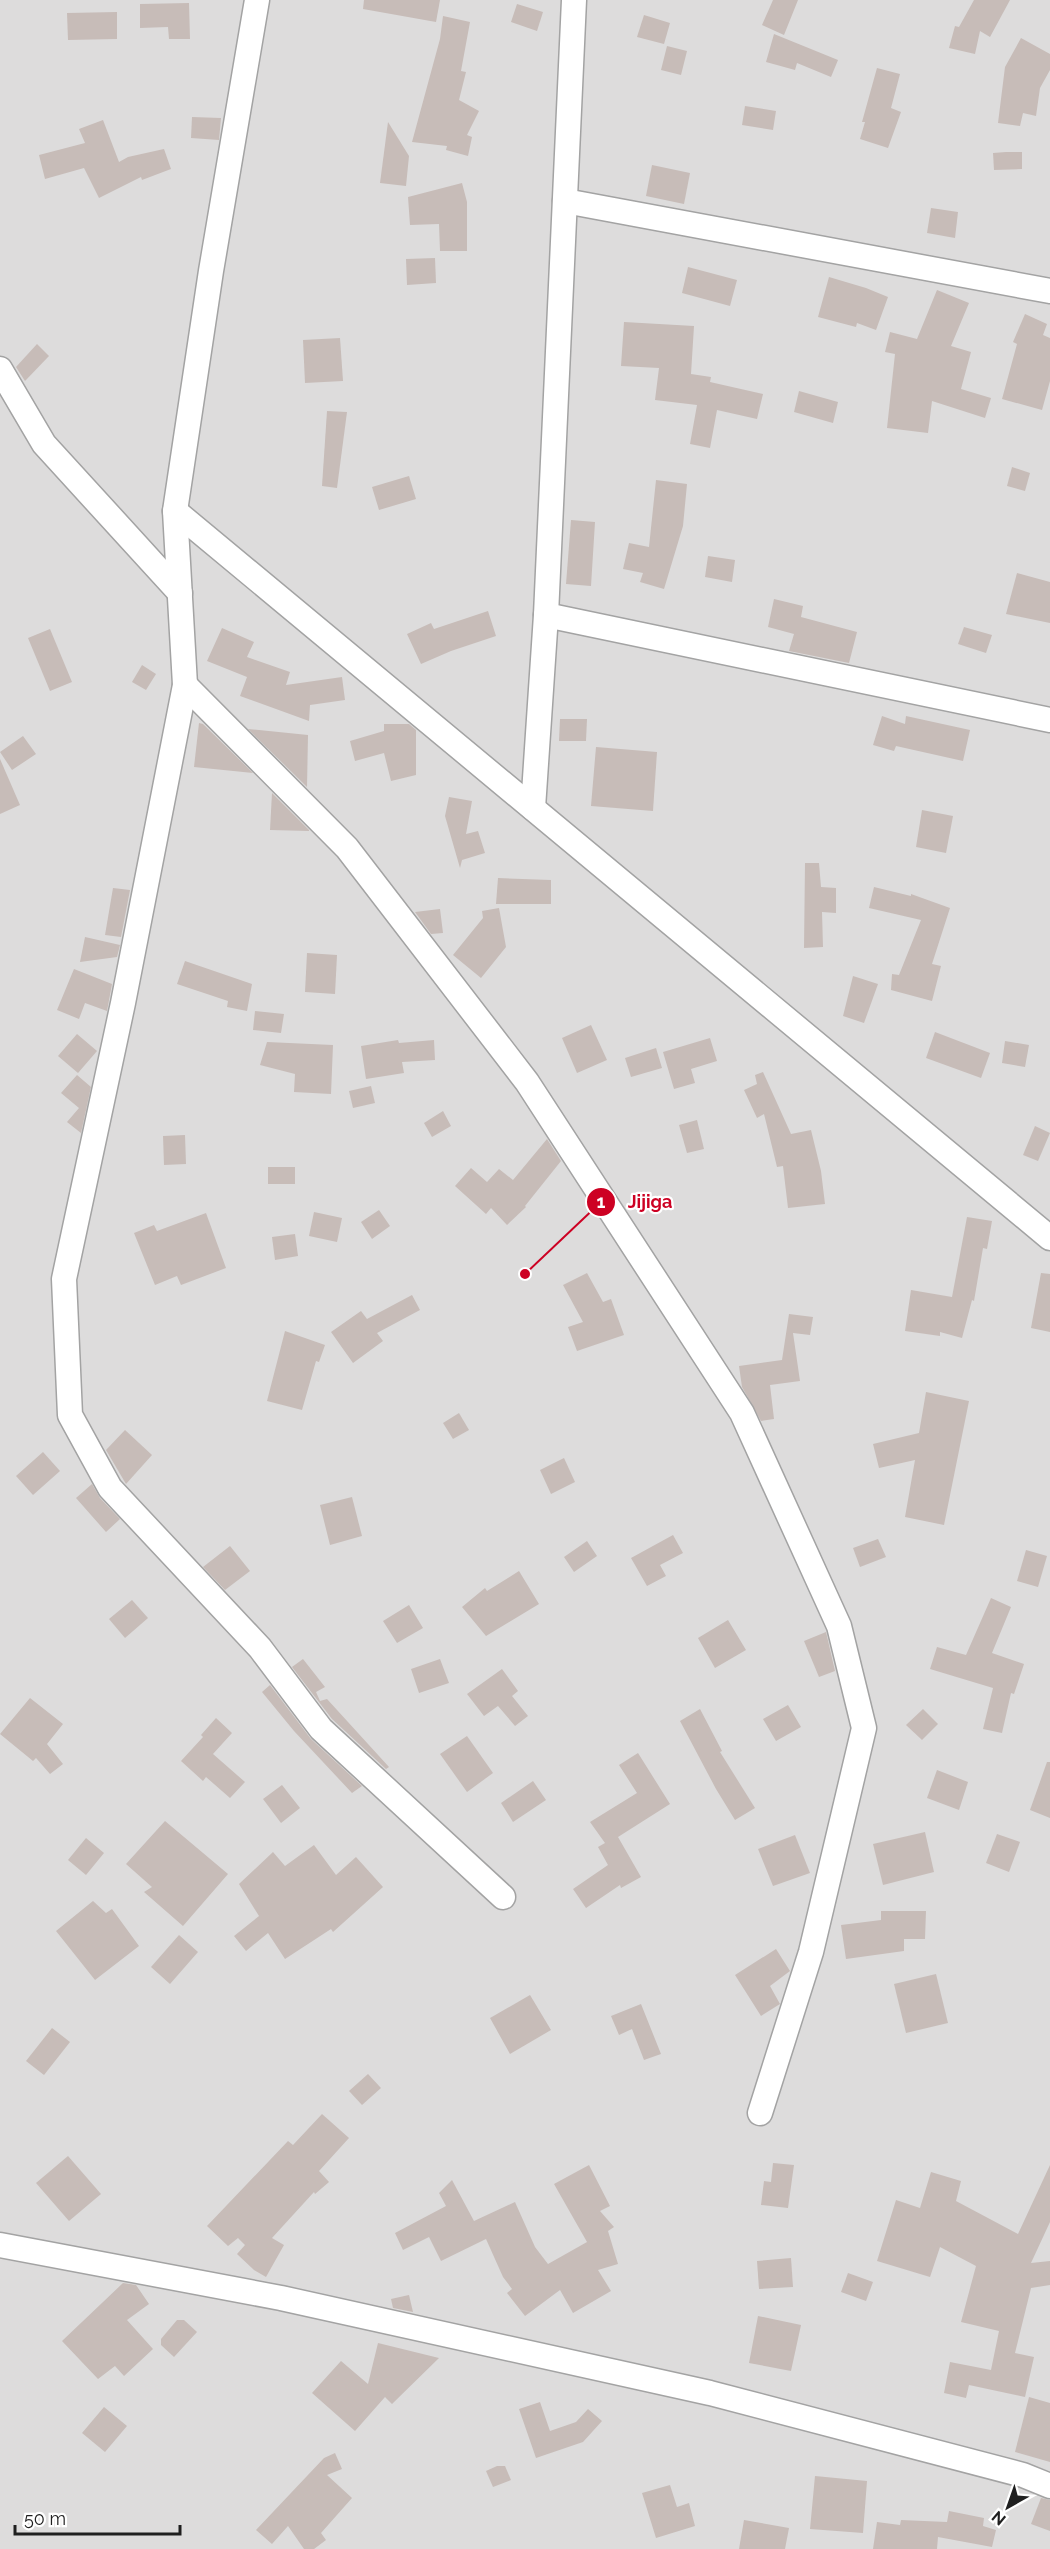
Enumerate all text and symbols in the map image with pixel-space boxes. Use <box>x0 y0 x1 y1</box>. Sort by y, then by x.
callout: Jijiga <box>586 1184 684 1220</box>
text: 1 <box>597 1191 606 1212</box>
text: Jijiga <box>628 1191 672 1212</box>
north arrow <box>978 2477 1038 2537</box>
scale bar <box>15 2498 180 2536</box>
text: N <box>988 2507 1009 2529</box>
text: 50 m <box>24 2508 66 2529</box>

